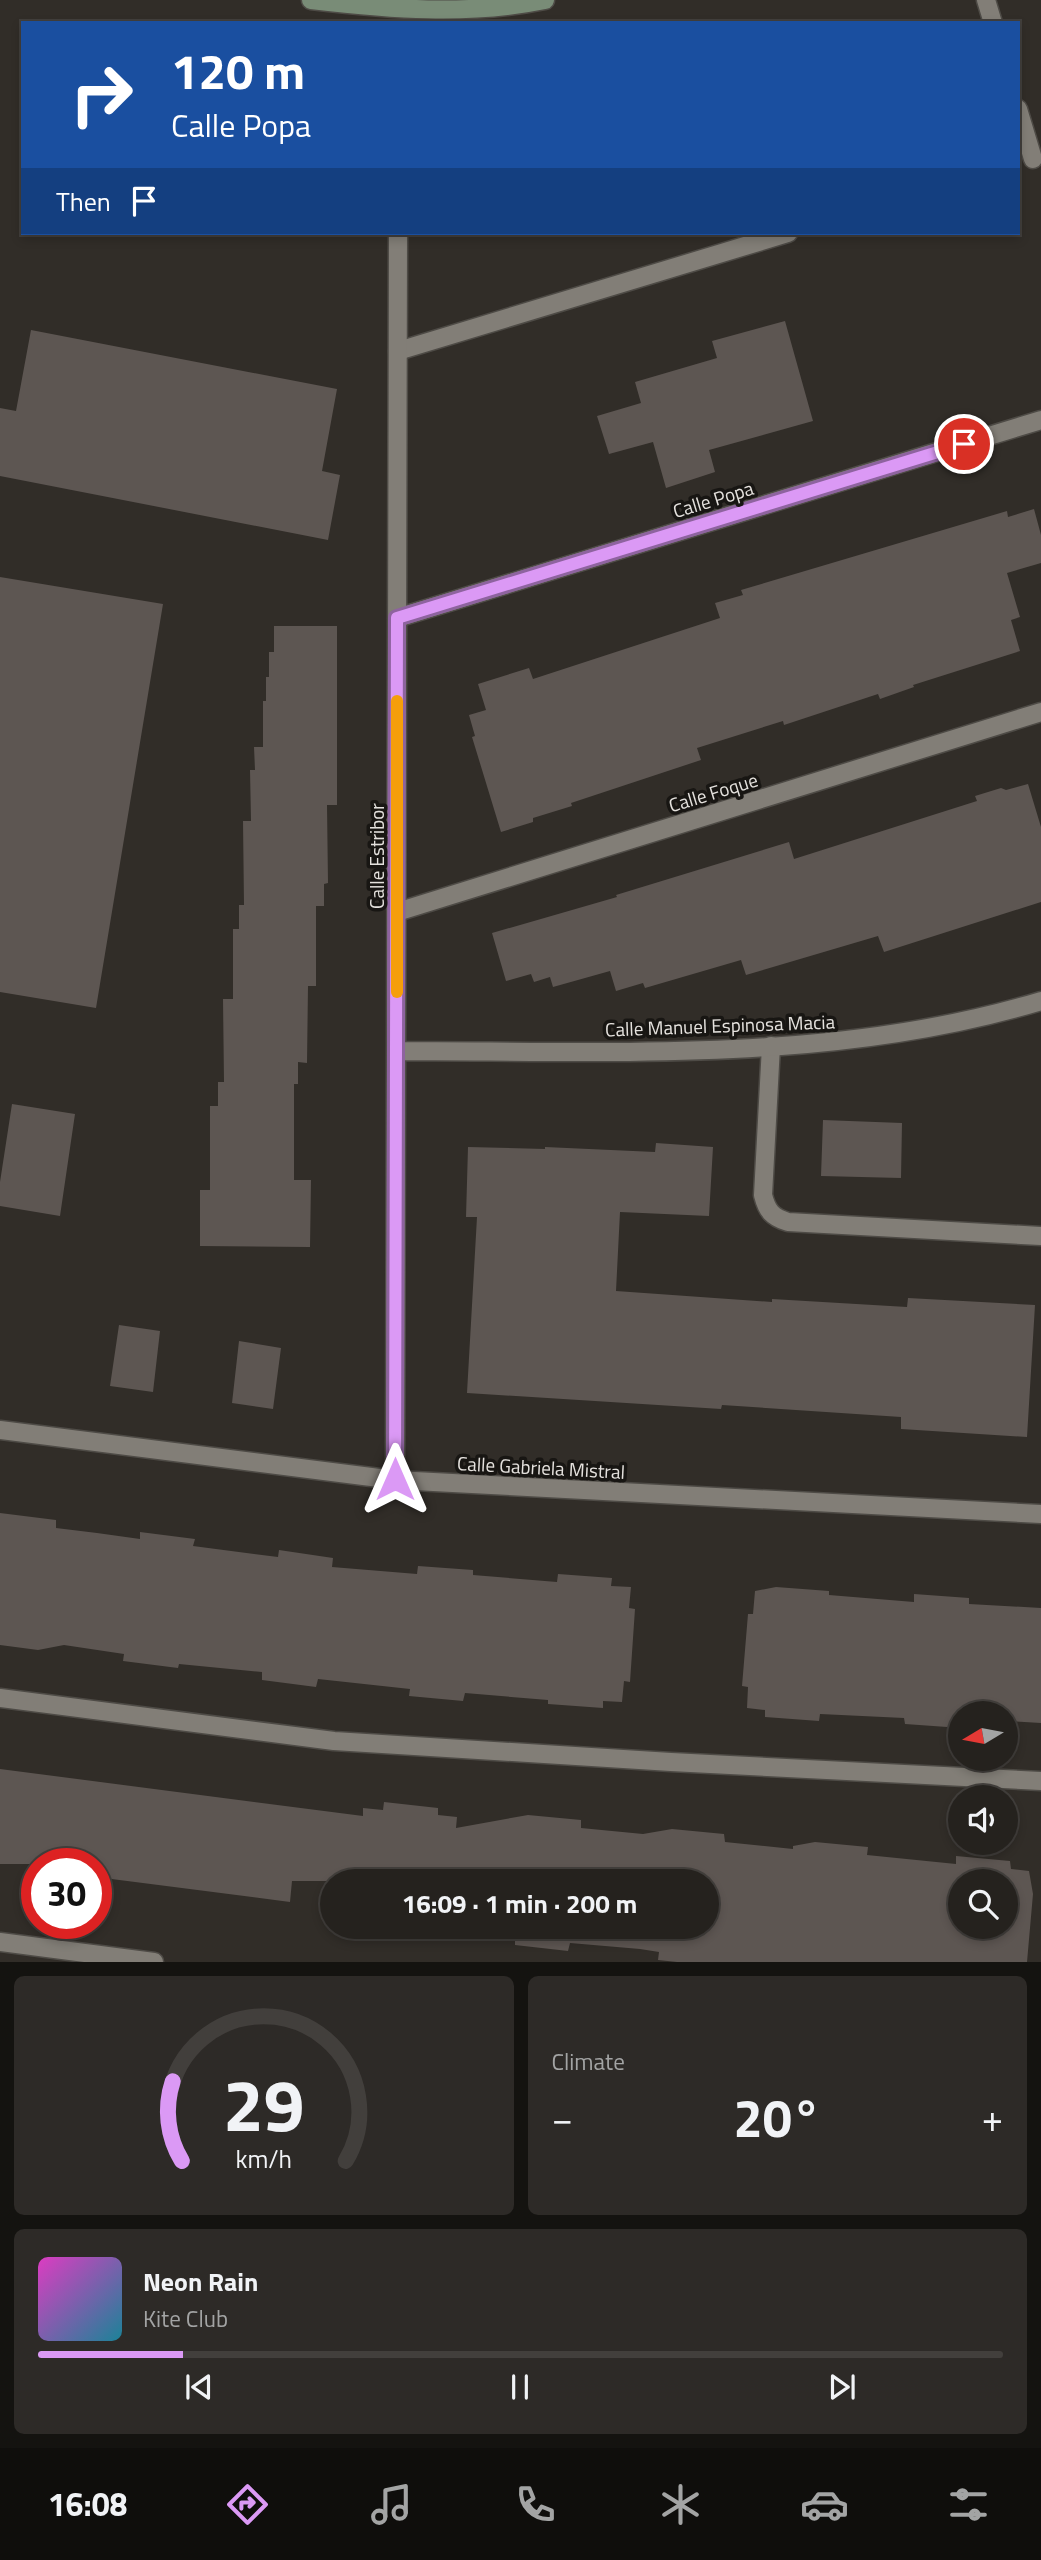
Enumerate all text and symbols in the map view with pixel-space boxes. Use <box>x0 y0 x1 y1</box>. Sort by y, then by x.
text: 120 m <box>171 33 305 108</box>
icon: right <box>56 49 147 140</box>
text: Calle Popa <box>171 101 311 149</box>
text: Then <box>56 182 111 221</box>
icon: arrive <box>125 182 163 220</box>
pin <box>934 414 994 474</box>
icon: arrive <box>945 425 983 463</box>
street label: Calle Popa <box>669 473 757 525</box>
street label: Calle Foque <box>665 765 761 819</box>
street label: Calle Estribor <box>362 803 391 909</box>
street label: Calle Manuel Espinosa Macia <box>605 1006 836 1044</box>
position arrow <box>358 1442 432 1516</box>
street label: Calle Gabriela Mistral <box>456 1448 626 1486</box>
north arrow <box>948 1701 1018 1771</box>
map controls <box>948 1701 1018 1939</box>
button: sound <box>948 1785 1018 1855</box>
speed limit sign: 30 <box>21 1848 112 1939</box>
button: search <box>948 1869 1018 1939</box>
text: 16:09 · 1 min · 200 m <box>402 1884 637 1923</box>
text: Climate <box>552 2044 625 2079</box>
text: 29 <box>223 2050 305 2160</box>
text: 20° <box>734 2078 821 2157</box>
text: − <box>552 2089 573 2147</box>
text: + <box>982 2089 1003 2147</box>
text: km/h <box>235 2140 292 2178</box>
text: Neon Rain <box>143 2262 258 2301</box>
text: Kite Club <box>143 2301 228 2336</box>
icon: previous <box>180 2368 218 2406</box>
icon: pause <box>501 2368 539 2406</box>
icon: next <box>823 2368 861 2406</box>
text: 16:08 <box>48 2480 128 2528</box>
icon: directions <box>223 2480 272 2529</box>
icon: music <box>367 2480 416 2529</box>
icon: phone <box>511 2480 560 2529</box>
icon: climate <box>656 2480 705 2529</box>
icon: car <box>800 2480 849 2529</box>
icon: filters <box>944 2480 993 2529</box>

